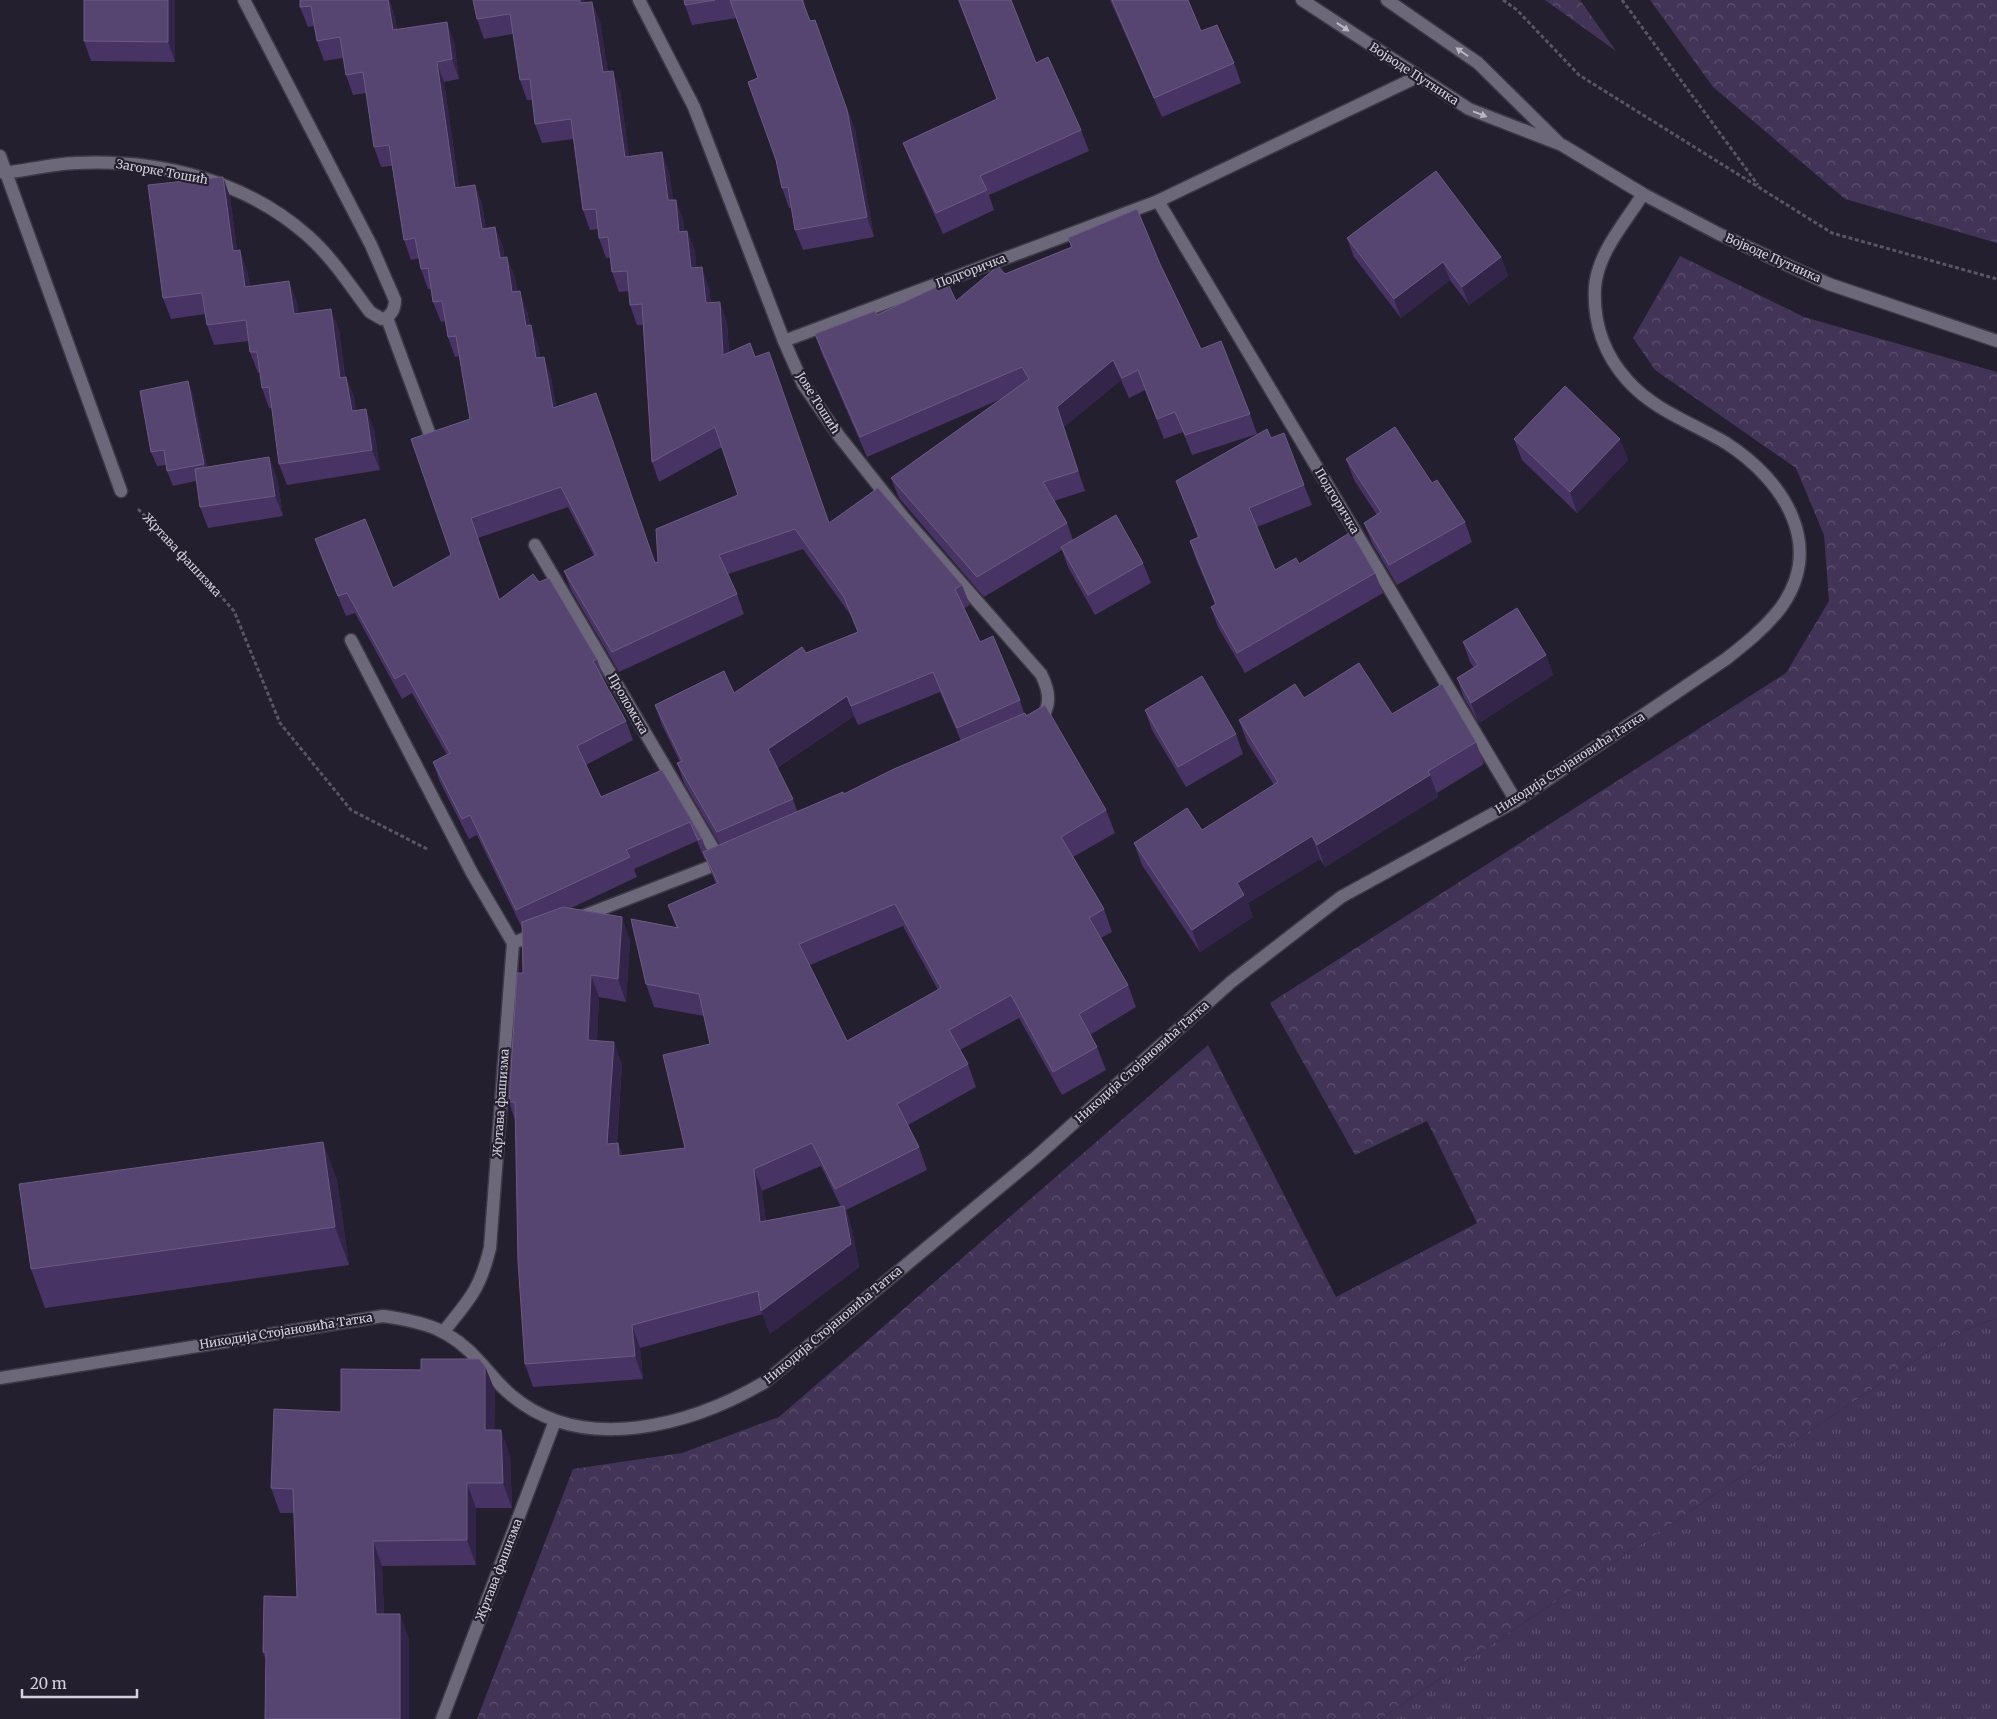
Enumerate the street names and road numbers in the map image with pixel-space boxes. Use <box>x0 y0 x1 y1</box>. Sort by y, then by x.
street label: Војводе Путника <box>1367 39 1462 108</box>
street label: Загорке Тошић <box>115 156 209 187</box>
street label: Војводе Путника <box>1723 230 1824 286</box>
street label: Подгоричка <box>934 250 1008 291</box>
street label: Јове Тошић <box>793 368 843 436</box>
street label: Подгоричка <box>1312 465 1363 537</box>
street label: Жртава фашизма <box>140 510 225 600</box>
street label: Проломска <box>605 671 652 737</box>
street label: Никодија Стојановића Татка <box>1492 708 1648 817</box>
street label: Никодија Стојановића Татка <box>1072 997 1212 1126</box>
street label: Жртава фашизма <box>489 1048 512 1158</box>
street label: Никодија Стојановића Татка <box>761 1262 905 1387</box>
street label: Никодија Стојановића Татка <box>198 1309 374 1352</box>
street label: Жртава фашизма <box>472 1516 525 1623</box>

